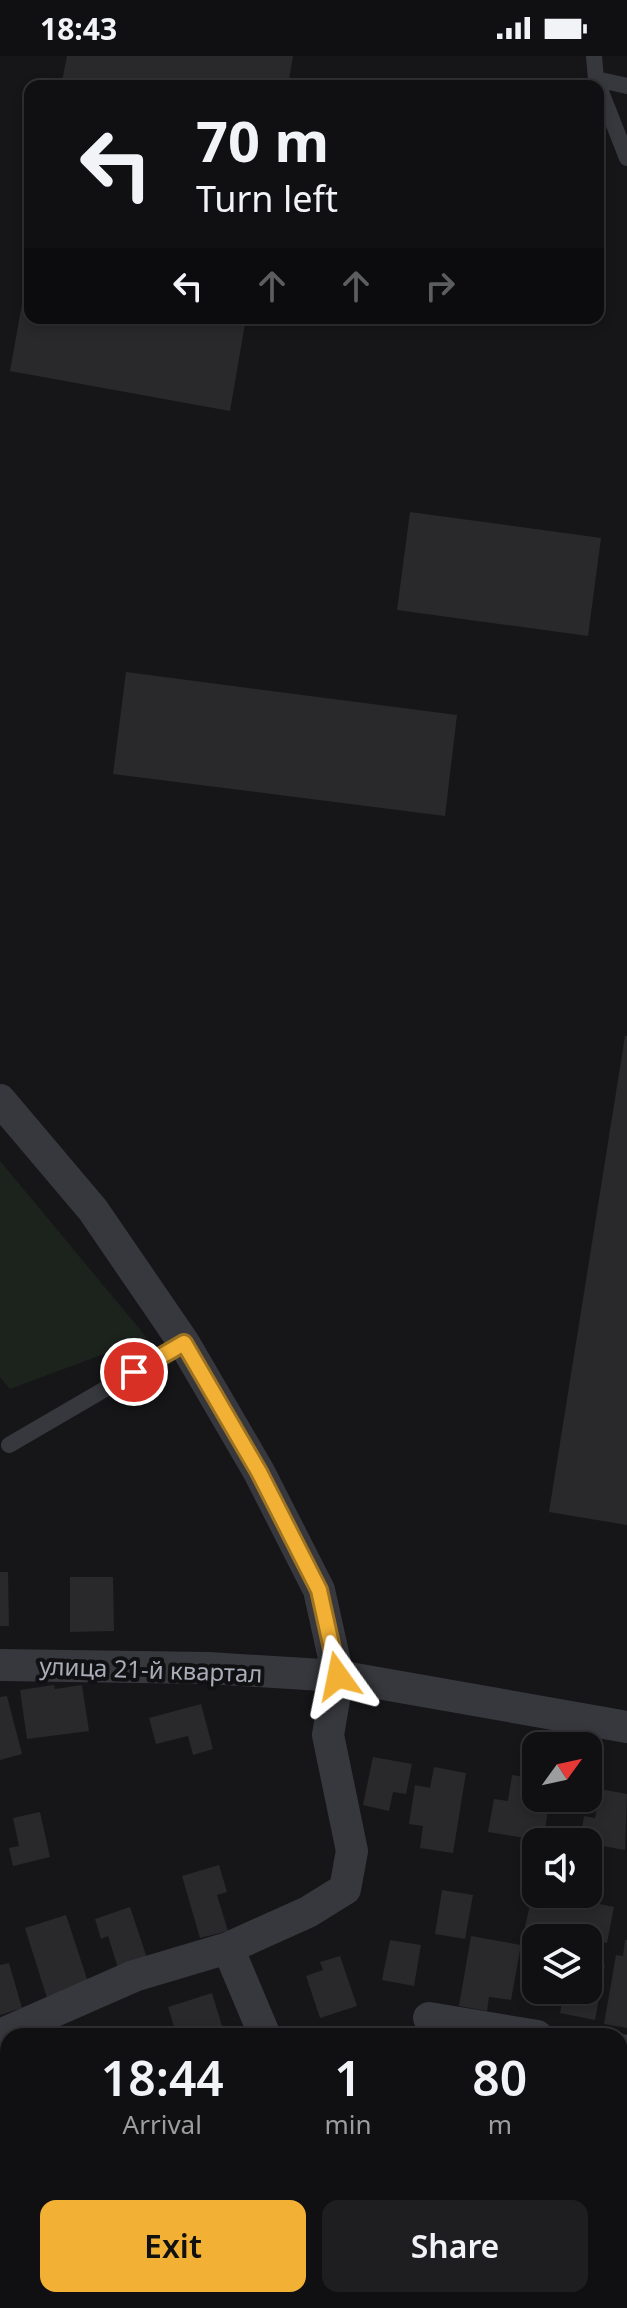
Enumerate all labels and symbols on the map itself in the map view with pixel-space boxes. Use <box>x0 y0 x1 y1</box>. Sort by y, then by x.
pin <box>100 1338 168 1406</box>
position arrow <box>296 1634 380 1718</box>
street label: улица 21-й квартал <box>39 1649 263 1689</box>
north arrow <box>522 1732 602 1812</box>

